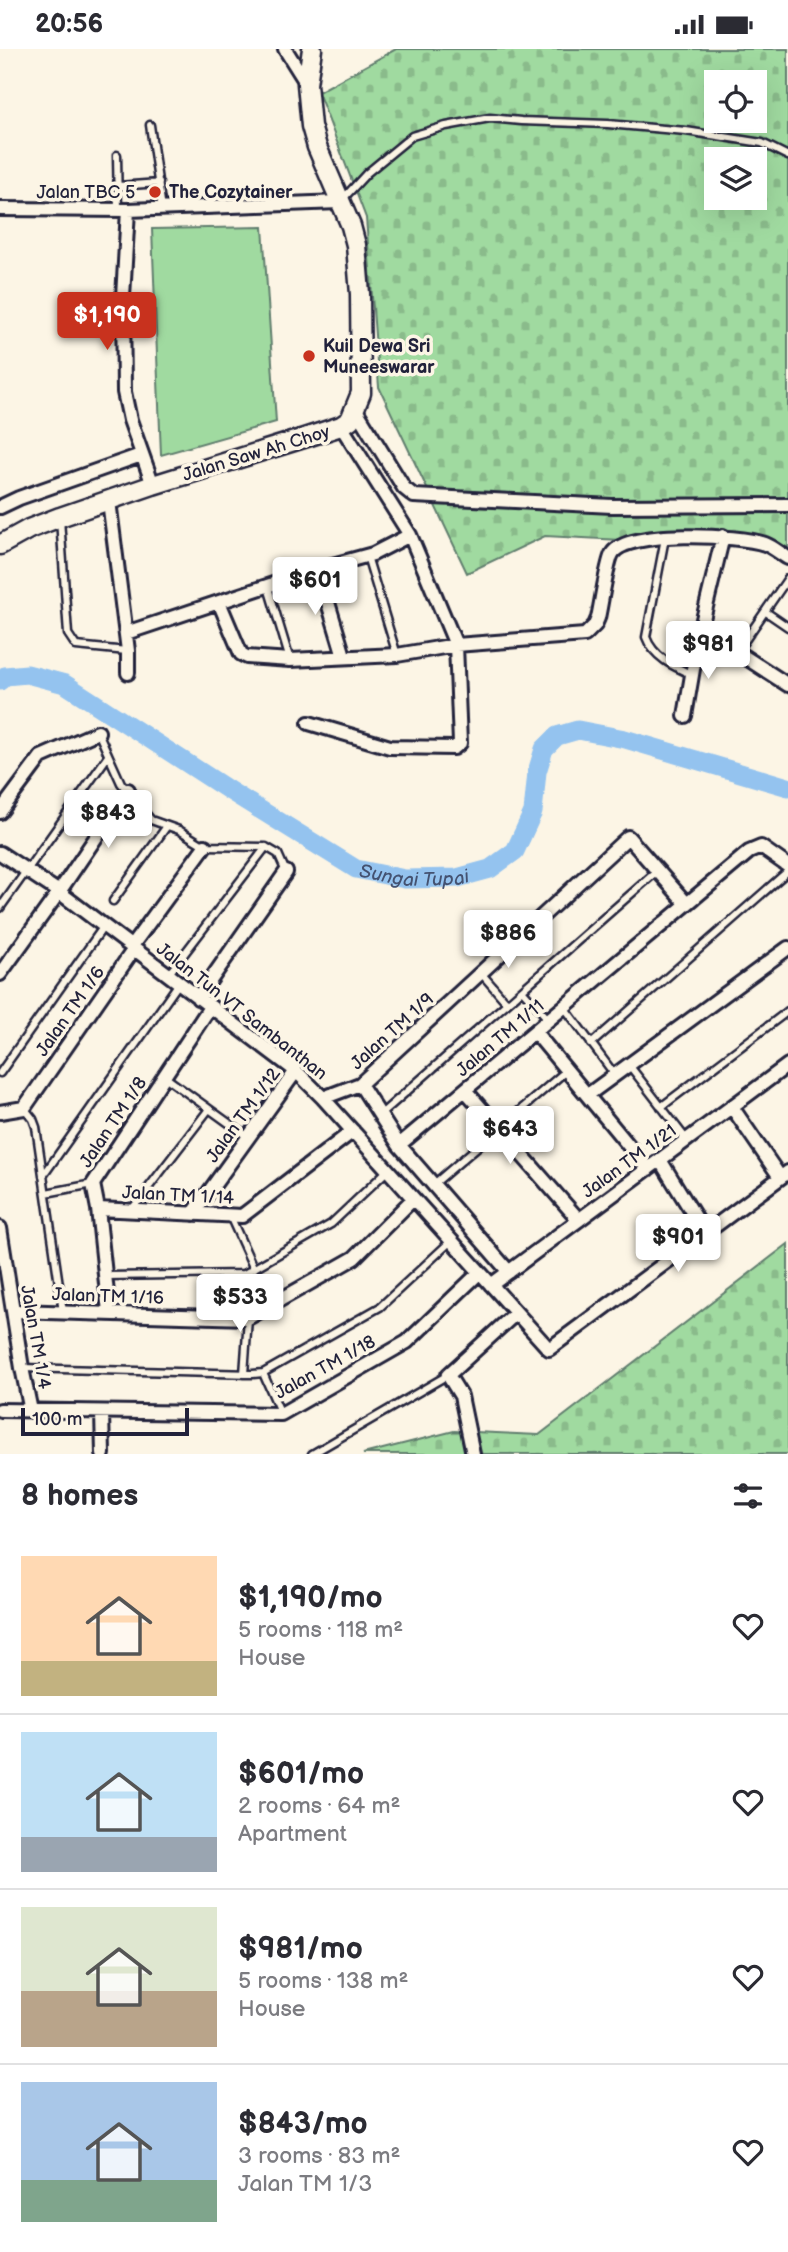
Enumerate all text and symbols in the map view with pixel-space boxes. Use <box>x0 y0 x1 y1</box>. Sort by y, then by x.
text: 20:56 <box>35 9 103 40</box>
map controls <box>704 70 767 210</box>
button: locate <box>704 70 767 133</box>
button: layers <box>704 147 767 210</box>
street label: Jalan TBC 5 <box>37 182 135 203</box>
place label: The Cozytainer <box>169 182 293 203</box>
marker: The Cozytainer <box>147 184 163 200</box>
pin: $1,190 <box>50 293 164 352</box>
text: $1,190 <box>73 301 141 329</box>
place label: Kuil Dewa Sri Muneeswarar <box>323 336 435 378</box>
marker: Kuil Dewa Sri Muneeswarar <box>301 348 317 364</box>
street label: Jalan Saw Ah Choy <box>180 421 333 486</box>
pin: $601 <box>274 557 356 617</box>
text: $601 <box>288 566 342 594</box>
pin: $981 <box>667 621 749 681</box>
text: $981 <box>682 630 734 658</box>
pin: $843 <box>67 791 149 850</box>
text: $843 <box>80 799 136 827</box>
water label: Sungai Tupai <box>357 860 472 892</box>
pin: $886 <box>467 911 549 970</box>
text: $886 <box>480 919 536 947</box>
street label: Jalan Tun VT Sambanthan <box>152 938 331 1085</box>
street label: Jalan TM 1/6 <box>32 962 109 1060</box>
street label: Jalan TM 1/9 <box>346 989 438 1074</box>
street label: Jalan TM 1/11 <box>452 996 548 1081</box>
street label: Jalan TM 1/12 <box>202 1064 285 1167</box>
street label: Jalan TM 1/8 <box>75 1073 151 1172</box>
pin: $643 <box>469 1107 551 1166</box>
text: $643 <box>482 1115 538 1143</box>
street label: Jalan TM 1/21 <box>578 1120 681 1203</box>
street label: Jalan TM 1/14 <box>121 1182 234 1209</box>
pin: $901 <box>637 1215 719 1274</box>
text: $901 <box>652 1223 704 1251</box>
pin: $533 <box>199 1275 281 1334</box>
text: $533 <box>212 1283 268 1311</box>
street label: Jalan TM 1/4 <box>16 1284 55 1391</box>
street label: Jalan TM 1/16 <box>52 1284 164 1309</box>
street label: Jalan TM 1/18 <box>271 1331 379 1404</box>
scale bar <box>21 1405 189 1437</box>
text: 100 m <box>32 1408 83 1431</box>
icon: filters <box>729 1477 767 1515</box>
text: 8 homes <box>21 1478 138 1514</box>
text: $1,190/mo <box>238 1580 383 1616</box>
icon: home <box>77 1584 161 1668</box>
icon: heart <box>729 1607 767 1645</box>
text: 5 rooms · 118 m² <box>238 1616 403 1644</box>
text: House <box>238 1644 305 1672</box>
text: $601/mo <box>238 1756 364 1792</box>
icon: home <box>77 1760 161 1844</box>
icon: heart <box>729 1783 767 1821</box>
text: 2 rooms · 64 m² <box>238 1792 400 1820</box>
text: Apartment <box>238 1820 347 1848</box>
text: $981/mo <box>238 1931 363 1967</box>
icon: home <box>77 1935 161 2019</box>
icon: heart <box>729 1958 767 1996</box>
text: 5 rooms · 138 m² <box>238 1967 408 1995</box>
text: House <box>238 1995 305 2023</box>
text: $843/mo <box>238 2106 368 2142</box>
icon: home <box>77 2110 161 2194</box>
icon: heart <box>729 2133 767 2171</box>
text: 3 rooms · 83 m² <box>238 2142 400 2170</box>
text: Jalan TM 1/3 <box>238 2170 372 2198</box>

